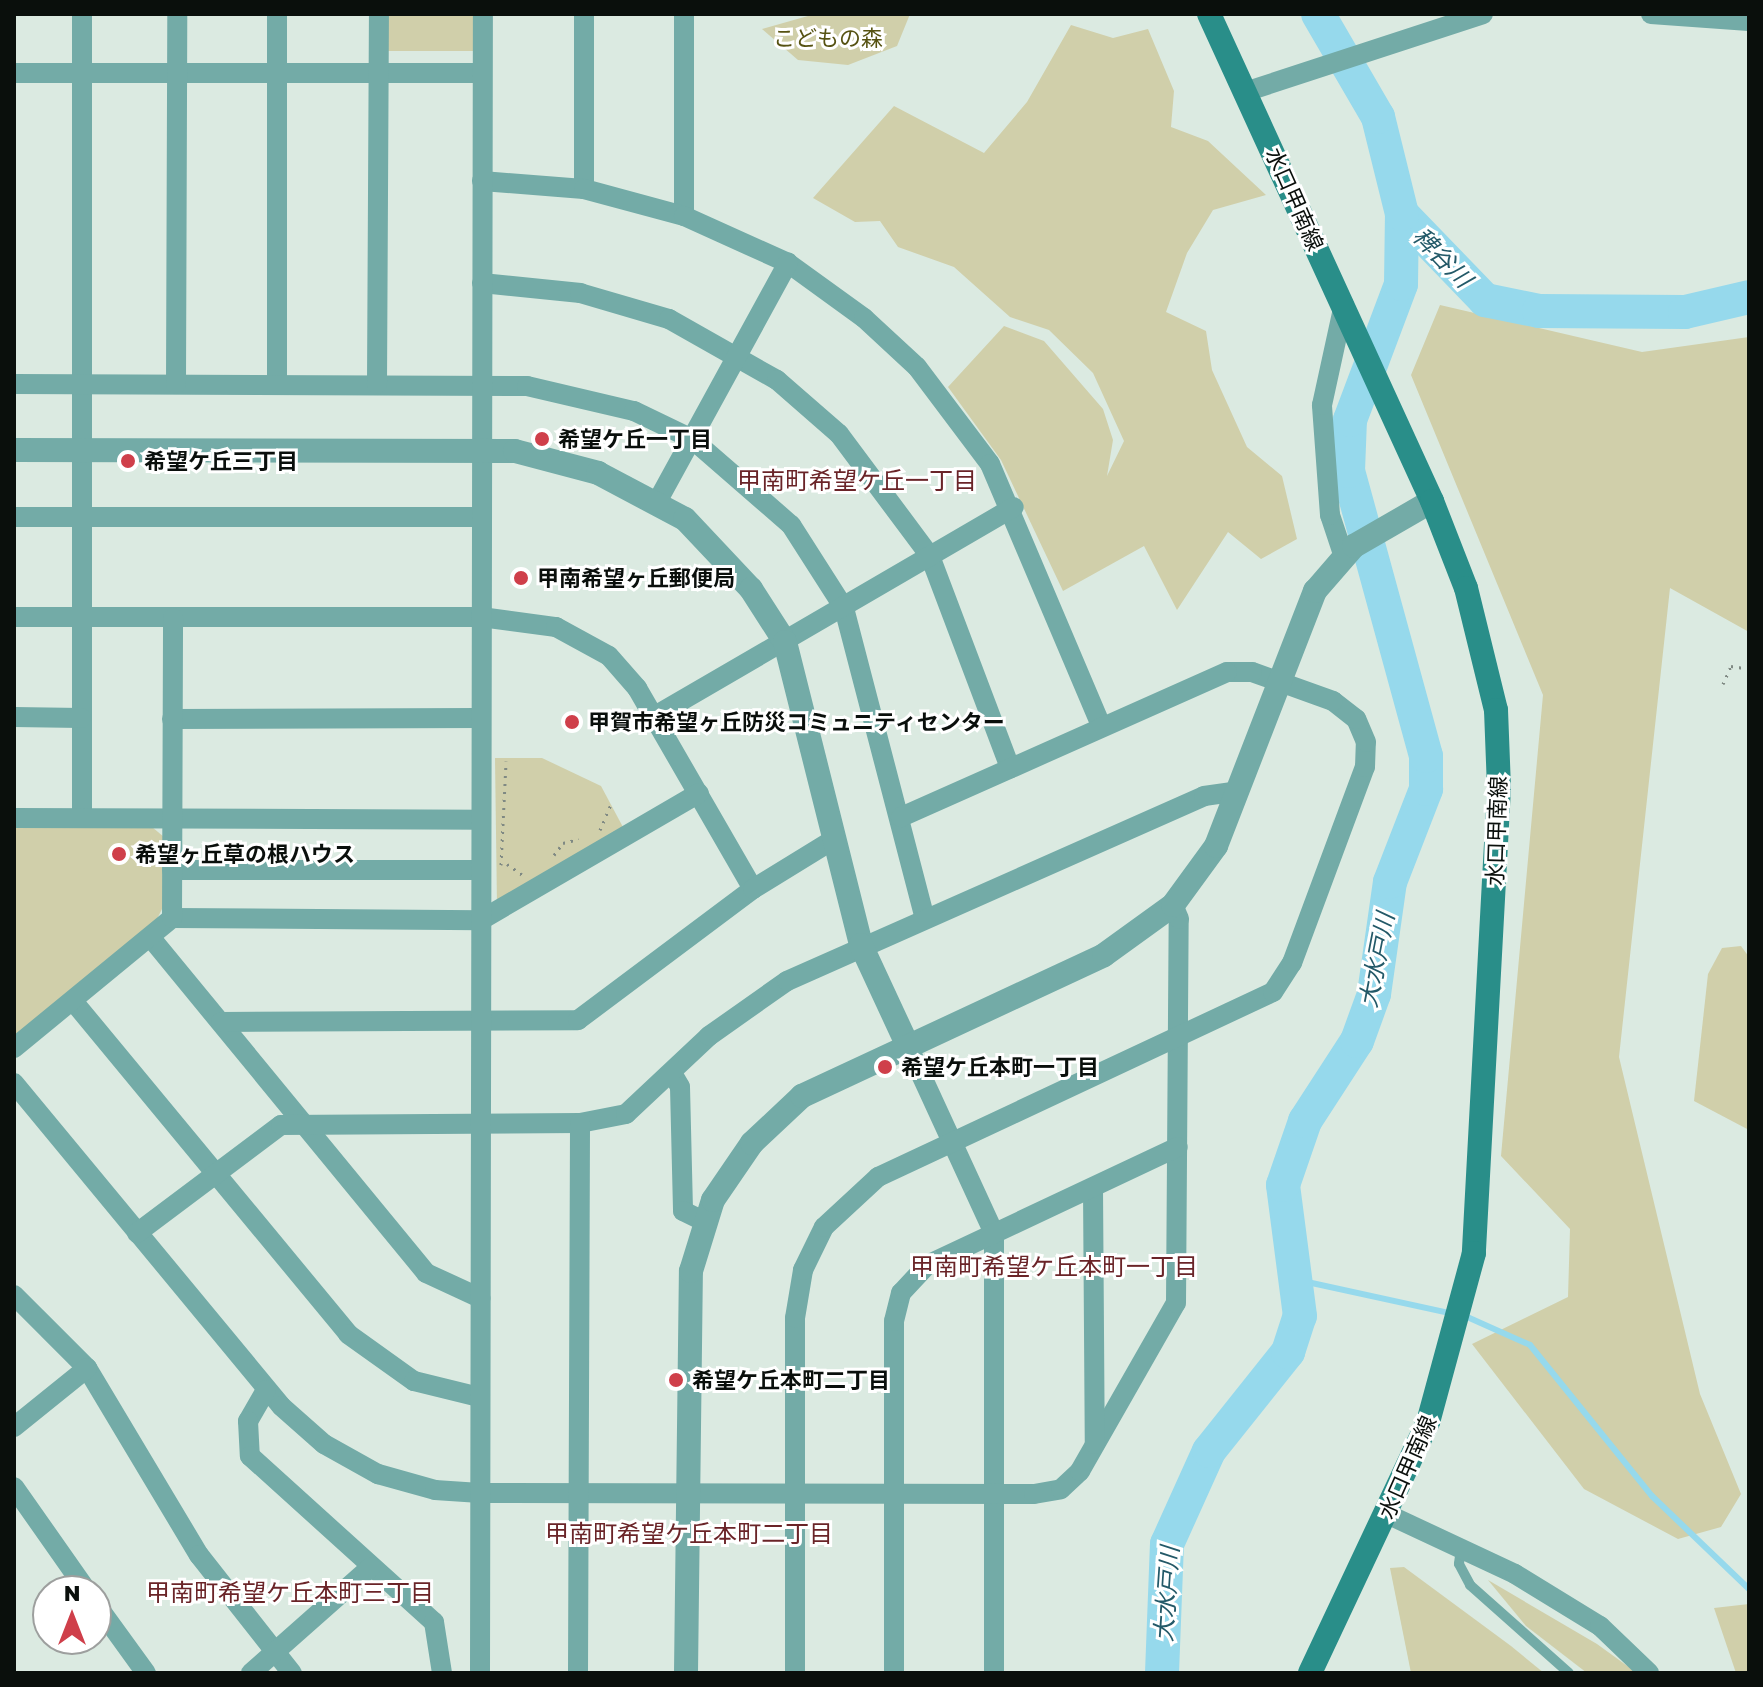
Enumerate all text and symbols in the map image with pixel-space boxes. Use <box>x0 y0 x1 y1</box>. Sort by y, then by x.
park label: こどもの森 <box>773 25 883 51</box>
street label: 水口甲南線 <box>1261 143 1329 255</box>
water label: 稗谷川 <box>1408 221 1478 293</box>
place label: 希望ケ丘一丁目 <box>558 426 712 452</box>
marker: 希望ケ丘一丁目 <box>533 430 551 448</box>
place label: 希望ケ丘三丁目 <box>144 448 298 474</box>
marker: 希望ケ丘三丁目 <box>119 452 137 470</box>
district label: 甲南町希望ケ丘一丁目 <box>737 466 977 494</box>
place label: 甲南希望ヶ丘郵便局 <box>537 565 735 591</box>
marker: 甲南希望ヶ丘郵便局 <box>512 569 530 587</box>
place label: 甲賀市希望ヶ丘防災コミュニティセンター <box>588 709 1006 735</box>
marker: 甲賀市希望ヶ丘防災コミュニティセンター <box>563 713 581 731</box>
street label: 水口甲南線 <box>1481 776 1511 886</box>
place label: 希望ヶ丘草の根ハウス <box>135 841 355 867</box>
marker: 希望ヶ丘草の根ハウス <box>110 845 128 863</box>
water label: 大水戸川 <box>1353 910 1399 1010</box>
place label: 希望ケ丘本町一丁目 <box>901 1054 1099 1080</box>
marker: 希望ケ丘本町一丁目 <box>876 1058 894 1076</box>
district label: 甲南町希望ケ丘本町一丁目 <box>910 1252 1198 1280</box>
place label: 希望ケ丘本町二丁目 <box>692 1367 890 1393</box>
marker: 希望ケ丘本町二丁目 <box>667 1371 685 1389</box>
street label: 水口甲南線 <box>1373 1411 1441 1523</box>
district label: 甲南町希望ケ丘本町二丁目 <box>545 1519 833 1547</box>
water label: 大水戸川 <box>1148 1545 1184 1643</box>
north arrow <box>32 1575 112 1655</box>
district label: 甲南町希望ケ丘本町三丁目 <box>146 1578 434 1606</box>
text: N <box>64 1579 80 1606</box>

